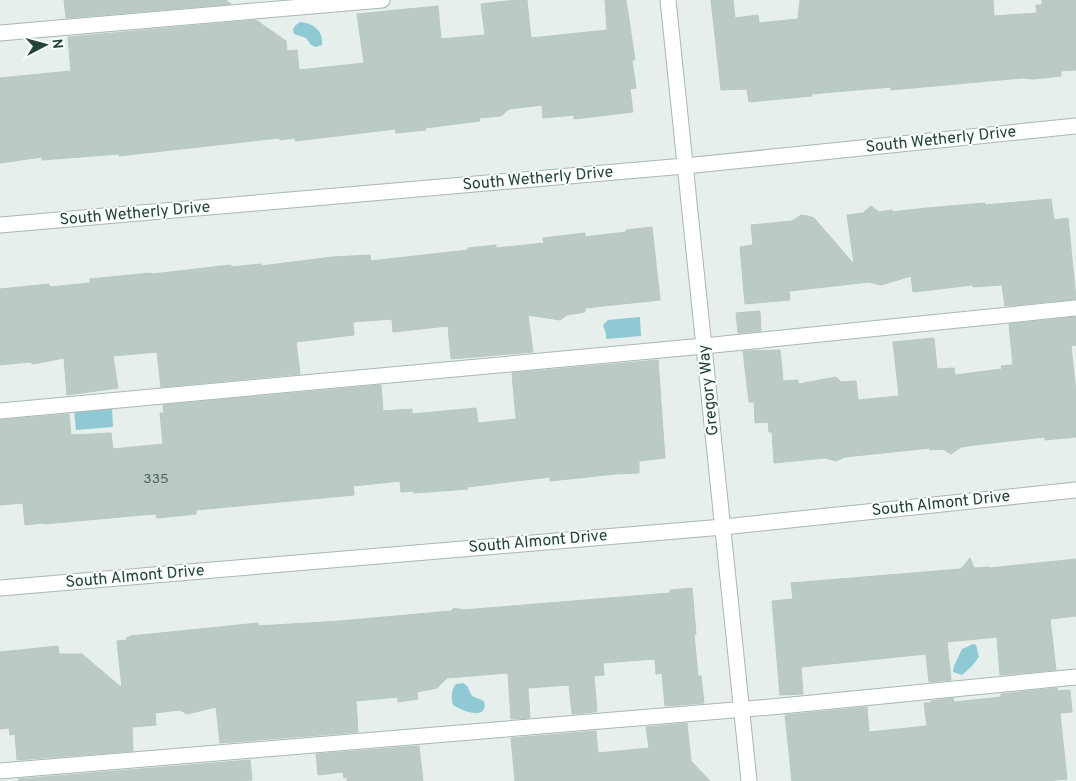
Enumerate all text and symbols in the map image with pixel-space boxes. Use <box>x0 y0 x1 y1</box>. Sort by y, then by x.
north arrow <box>20 20 70 70</box>
text: N <box>47 38 65 50</box>
street label: South Wetherly Drive <box>865 122 1017 158</box>
street label: South Wetherly Drive <box>462 162 614 196</box>
street label: South Wetherly Drive <box>59 197 211 231</box>
street label: Gregory Way <box>694 343 724 437</box>
house number: 335 <box>143 471 169 488</box>
street label: South Almont Drive <box>871 487 1011 521</box>
street label: South Almont Drive <box>468 526 608 558</box>
street label: South Almont Drive <box>65 561 205 593</box>

